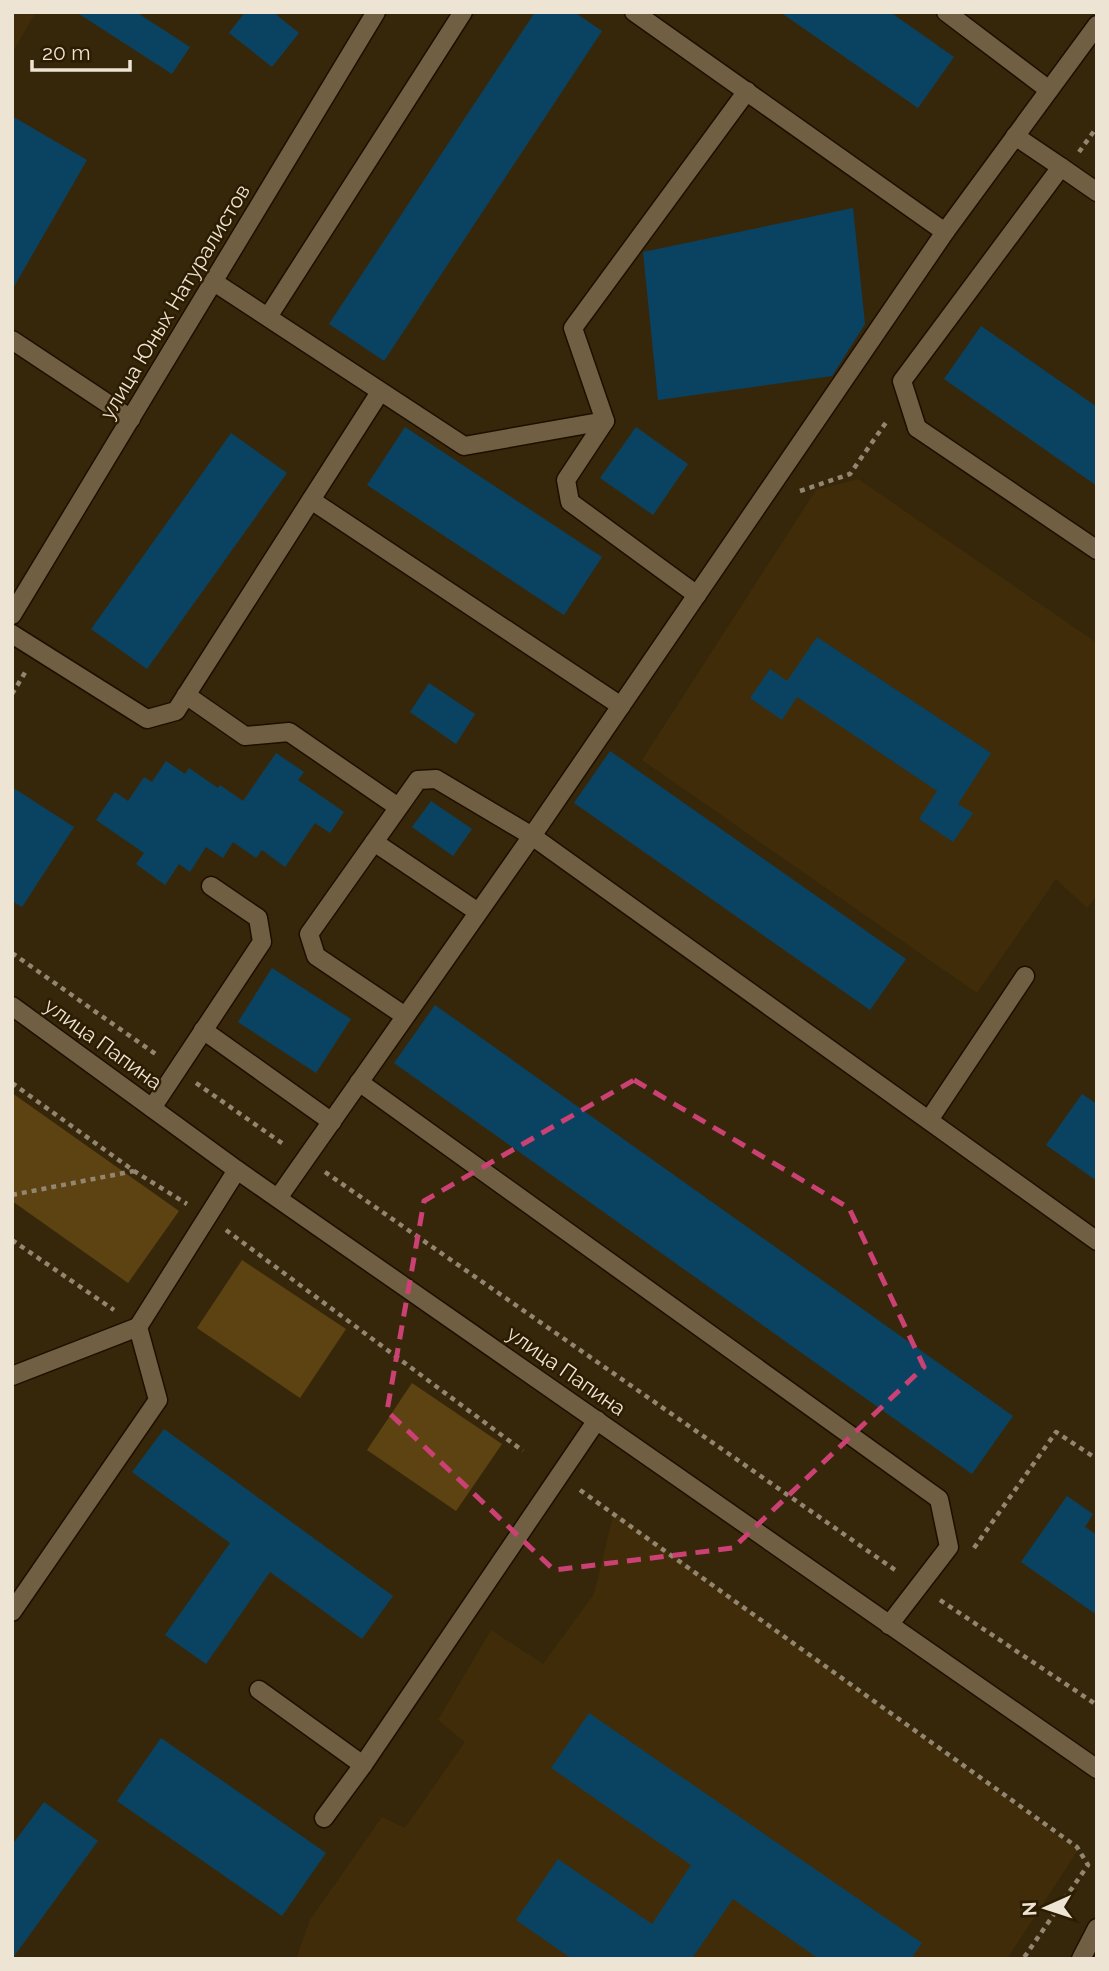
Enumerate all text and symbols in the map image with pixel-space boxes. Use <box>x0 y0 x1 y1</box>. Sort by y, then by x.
scale bar <box>32 28 130 72</box>
text: 20 m <box>42 40 90 65</box>
street label: улица Юных Натуралистов <box>94 180 255 424</box>
street label: улица Папина <box>40 993 167 1095</box>
street label: улица Папина <box>502 1320 631 1421</box>
north arrow <box>1011 1873 1081 1943</box>
text: N <box>1018 1901 1040 1917</box>

